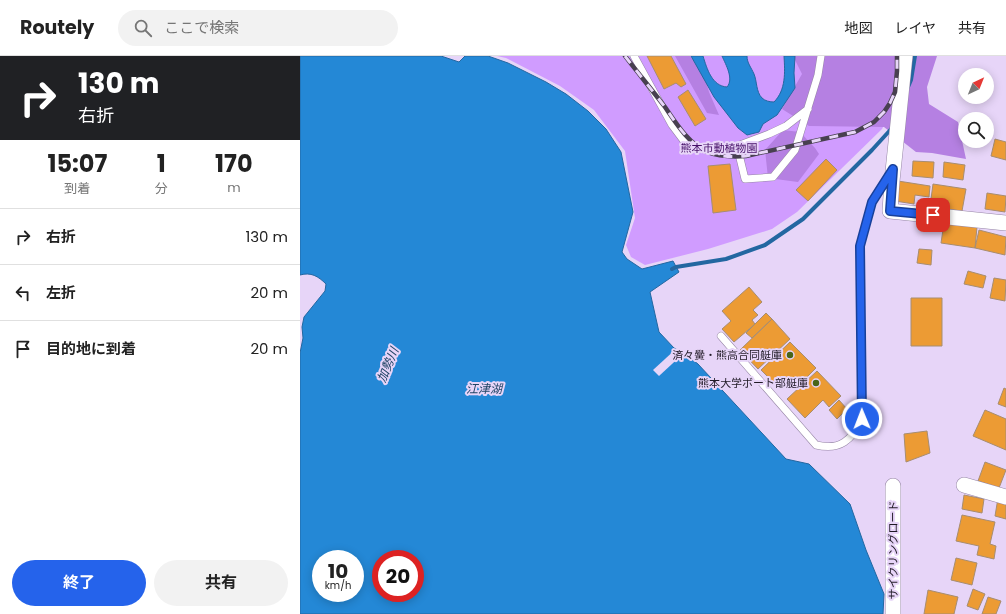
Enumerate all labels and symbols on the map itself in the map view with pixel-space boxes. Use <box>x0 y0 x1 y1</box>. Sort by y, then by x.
north arrow <box>958 68 994 104</box>
park label: 熊本市動植物園 <box>681 140 758 156</box>
pin <box>916 198 950 232</box>
water label: 加勢川 <box>373 343 403 385</box>
place label: 済々黌・熊高合同艇庫 <box>672 347 782 363</box>
marker: 済々黌・熊高合同艇庫 <box>785 350 795 360</box>
place label: 熊本大学ボート部艇庫 <box>698 375 808 391</box>
marker: 熊本大学ボート部艇庫 <box>811 378 821 388</box>
water label: 江津湖 <box>466 380 504 397</box>
position arrow <box>841 398 883 440</box>
street label: サイクリングロード <box>885 501 901 599</box>
speed limit sign: 20 <box>372 550 424 602</box>

